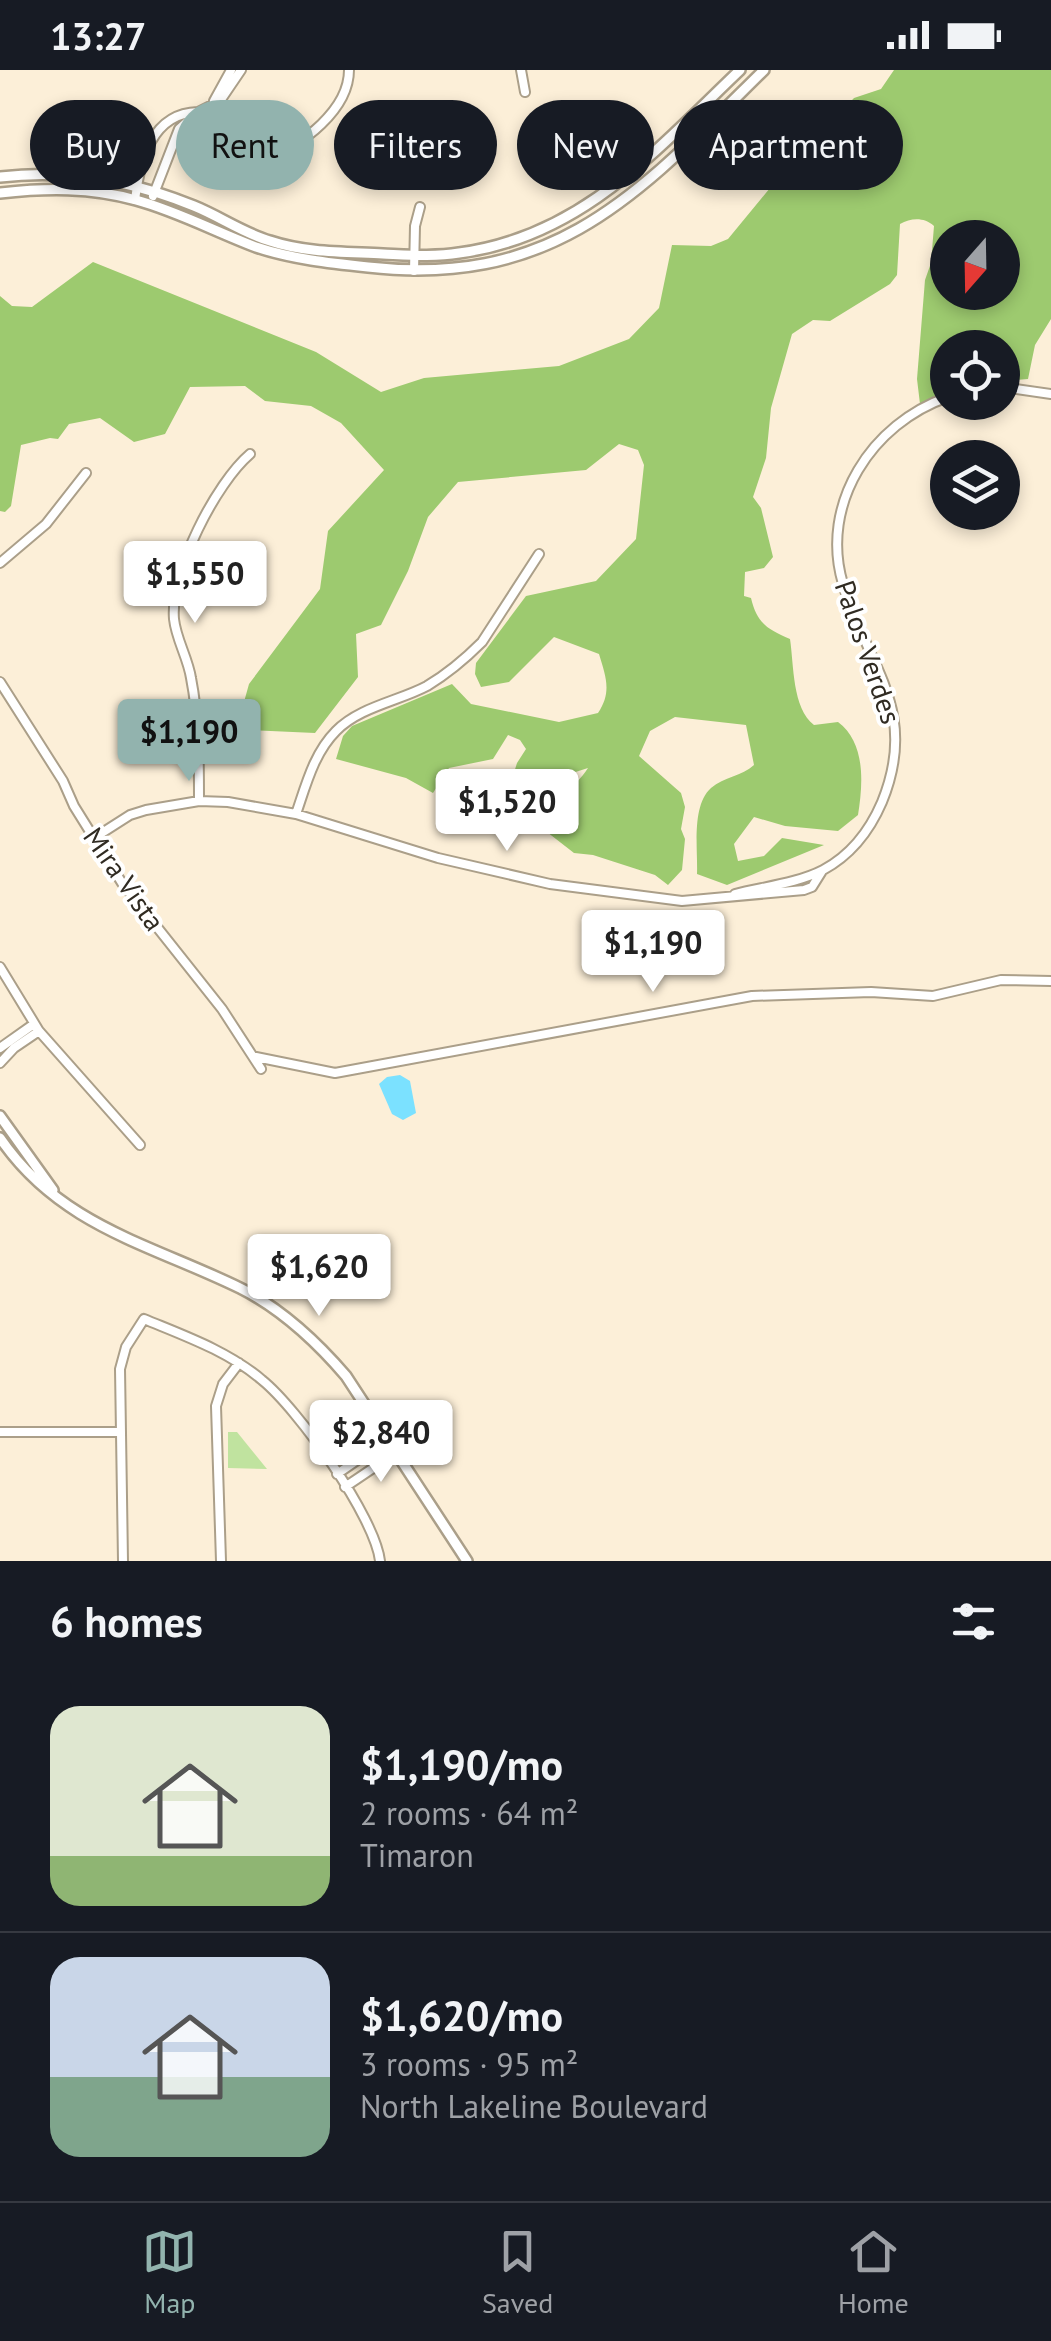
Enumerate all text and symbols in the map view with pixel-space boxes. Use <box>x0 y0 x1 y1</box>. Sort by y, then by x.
text: 13:27 <box>50 11 146 60</box>
chip: Buy <box>30 100 156 190</box>
chip: Rent <box>176 100 314 190</box>
chip: Filters <box>334 100 497 190</box>
chip: New <box>517 100 654 190</box>
chip: Apartment <box>674 100 903 190</box>
north arrow <box>930 220 1020 310</box>
map controls <box>930 220 1020 530</box>
button: locate <box>930 330 1020 420</box>
button: layers <box>930 440 1020 530</box>
pin: $1,550 <box>114 541 276 626</box>
text: $1,550 <box>146 552 244 594</box>
street label: Palos Verdes <box>827 575 910 728</box>
pin: $1,190 <box>108 699 270 784</box>
text: $1,190 <box>140 710 238 752</box>
pin: $1,520 <box>426 769 588 854</box>
text: $1,520 <box>458 780 556 822</box>
street label: Mira Vista <box>75 820 173 938</box>
pin: $1,190 <box>572 910 734 995</box>
text: $1,190 <box>604 921 702 963</box>
pin: $1,620 <box>238 1234 400 1319</box>
text: $1,620 <box>270 1245 368 1287</box>
pin: $2,840 <box>300 1400 462 1485</box>
text: $2,840 <box>332 1411 430 1453</box>
text: 6 homes <box>50 1594 203 1649</box>
icon: filters <box>946 1594 1001 1649</box>
text: $1,190/mo <box>360 1737 563 1792</box>
icon: home <box>130 1746 250 1866</box>
text: 2 rooms · 64 m² <box>360 1792 578 1834</box>
text: Timaron <box>360 1834 474 1876</box>
text: $1,620/mo <box>360 1988 563 2043</box>
icon: home <box>130 1997 250 2117</box>
text: 3 rooms · 95 m² <box>360 2043 578 2085</box>
text: North Lakeline Boulevard <box>360 2085 708 2127</box>
tab: Map <box>142 2224 197 2321</box>
tab: Saved <box>482 2224 553 2321</box>
tab: Home <box>838 2224 909 2321</box>

